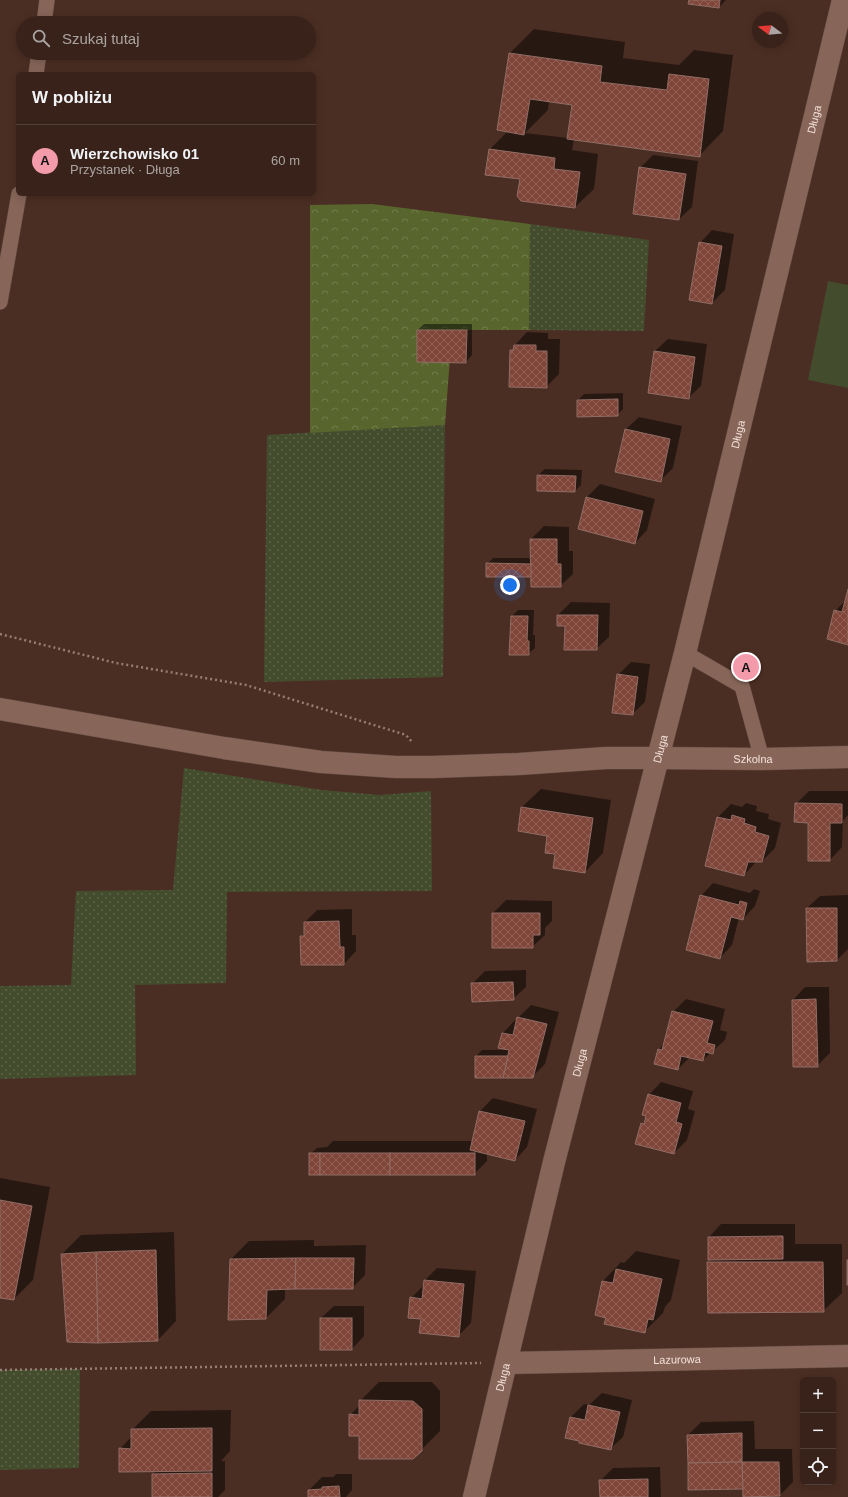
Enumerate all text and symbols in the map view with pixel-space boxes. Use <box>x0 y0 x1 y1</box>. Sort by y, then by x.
north arrow <box>752 12 788 48</box>
search box <box>16 16 316 60</box>
icon: search <box>30 27 52 49</box>
text: Szukaj tutaj <box>62 30 140 47</box>
text: W pobliżu <box>32 88 112 107</box>
street label: Długa <box>805 103 824 135</box>
text: Wierzchowisko 01 <box>70 145 199 162</box>
text: A <box>40 153 50 168</box>
text: 60 m <box>271 153 300 168</box>
text: Przystanek · Długa <box>70 162 180 177</box>
street label: Długa <box>729 418 747 450</box>
your location <box>500 575 520 595</box>
pin: A <box>733 652 759 682</box>
street label: Długa <box>651 733 670 764</box>
street label: Szkolna <box>733 753 774 765</box>
street label: Długa <box>570 1046 589 1078</box>
street label: Lazurowa <box>653 1353 702 1366</box>
street label: Długa <box>493 1361 512 1393</box>
map controls <box>800 1377 836 1485</box>
button: + <box>800 1377 836 1413</box>
button: − <box>800 1413 836 1449</box>
button: locate <box>800 1449 836 1485</box>

